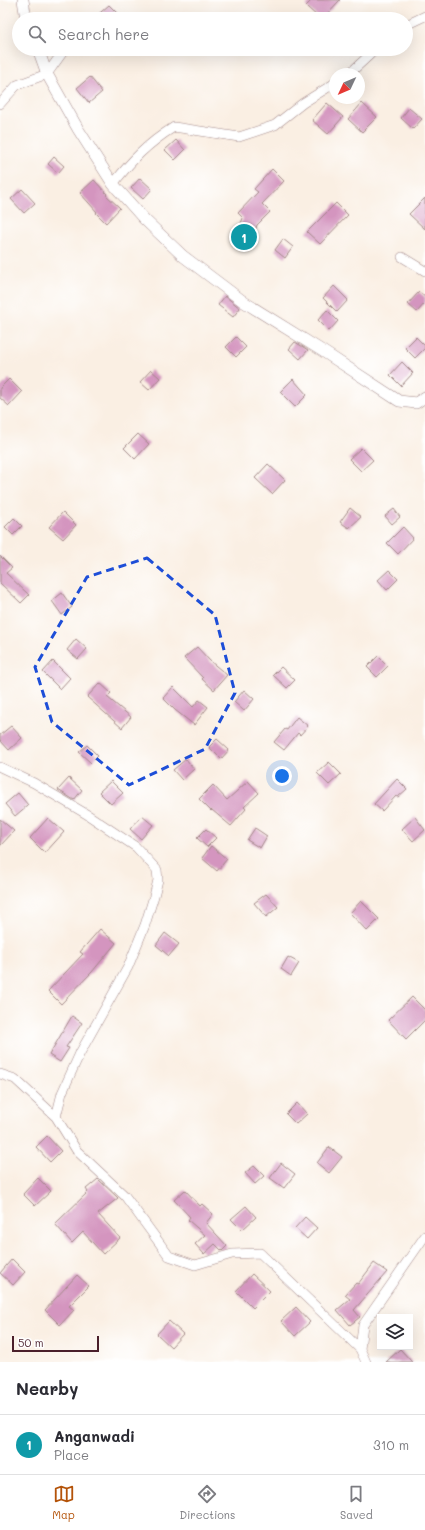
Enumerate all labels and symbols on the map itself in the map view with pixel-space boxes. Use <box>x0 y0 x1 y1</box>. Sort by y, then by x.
north arrow <box>329 68 365 104</box>
pin: 1 <box>231 222 257 252</box>
your location <box>272 766 292 786</box>
scale bar <box>12 1334 99 1353</box>

